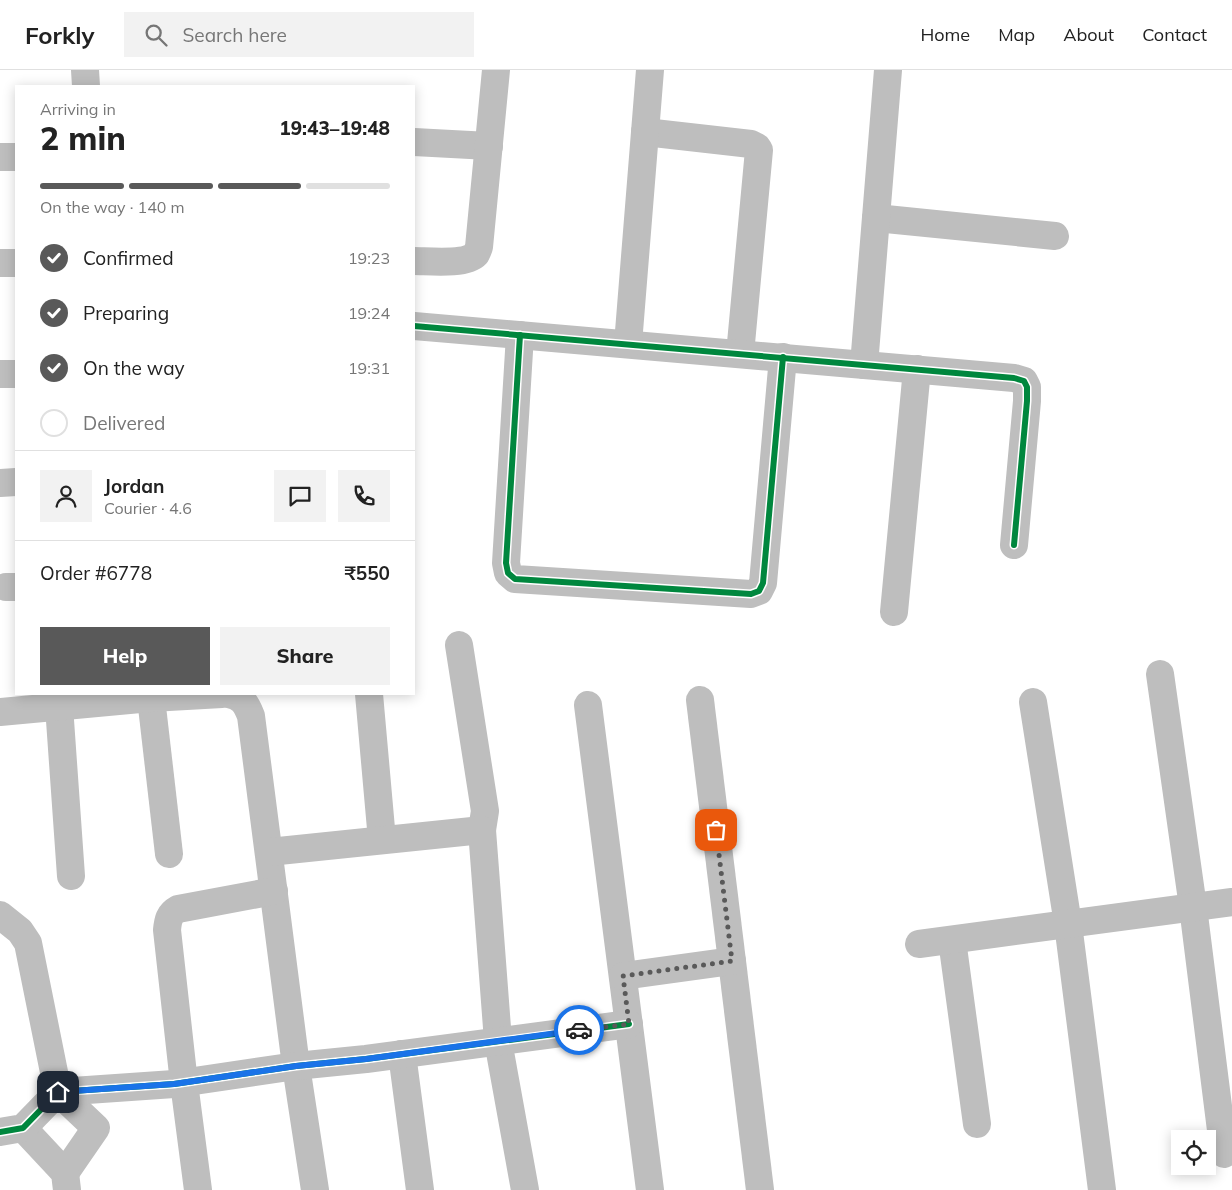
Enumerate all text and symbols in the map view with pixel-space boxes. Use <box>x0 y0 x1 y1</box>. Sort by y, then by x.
search box <box>124 12 474 57</box>
text: Forkly <box>25 20 94 50</box>
icon: search <box>142 21 170 49</box>
text: Search here <box>182 23 287 47</box>
text: Home <box>920 23 970 46</box>
text: Map <box>998 23 1035 46</box>
text: About <box>1063 23 1114 46</box>
text: Contact <box>1142 23 1207 46</box>
text: Arriving in <box>40 99 116 119</box>
text: 19:43–19:48 <box>279 116 390 140</box>
text: 2 min <box>40 118 126 158</box>
text: On the way · 140 m <box>40 197 185 217</box>
icon: check <box>40 244 68 272</box>
text: Confirmed <box>83 246 174 270</box>
text: 19:23 <box>348 248 390 268</box>
icon: check <box>40 299 68 327</box>
text: Preparing <box>83 301 169 325</box>
text: 19:24 <box>348 303 390 323</box>
icon: check <box>40 354 68 382</box>
text: On the way <box>83 356 185 380</box>
text: 19:31 <box>348 358 390 378</box>
text: Delivered <box>83 411 165 435</box>
button: person <box>40 470 92 522</box>
button: chat <box>274 470 326 522</box>
button: phone <box>338 470 390 522</box>
text: Jordan <box>104 474 164 498</box>
text: Courier · 4.6 <box>104 498 192 518</box>
text: Order #6778 <box>40 561 152 585</box>
text: ₹550 <box>344 561 390 585</box>
button: Help <box>40 627 210 685</box>
button: Share <box>220 627 390 685</box>
pin <box>695 809 737 851</box>
icon: bag <box>702 816 730 844</box>
courier <box>554 1005 604 1055</box>
icon: car <box>565 1016 593 1044</box>
pin <box>37 1071 79 1113</box>
icon: home <box>44 1078 72 1106</box>
map controls <box>1171 1130 1216 1175</box>
button: locate <box>1171 1130 1216 1175</box>

